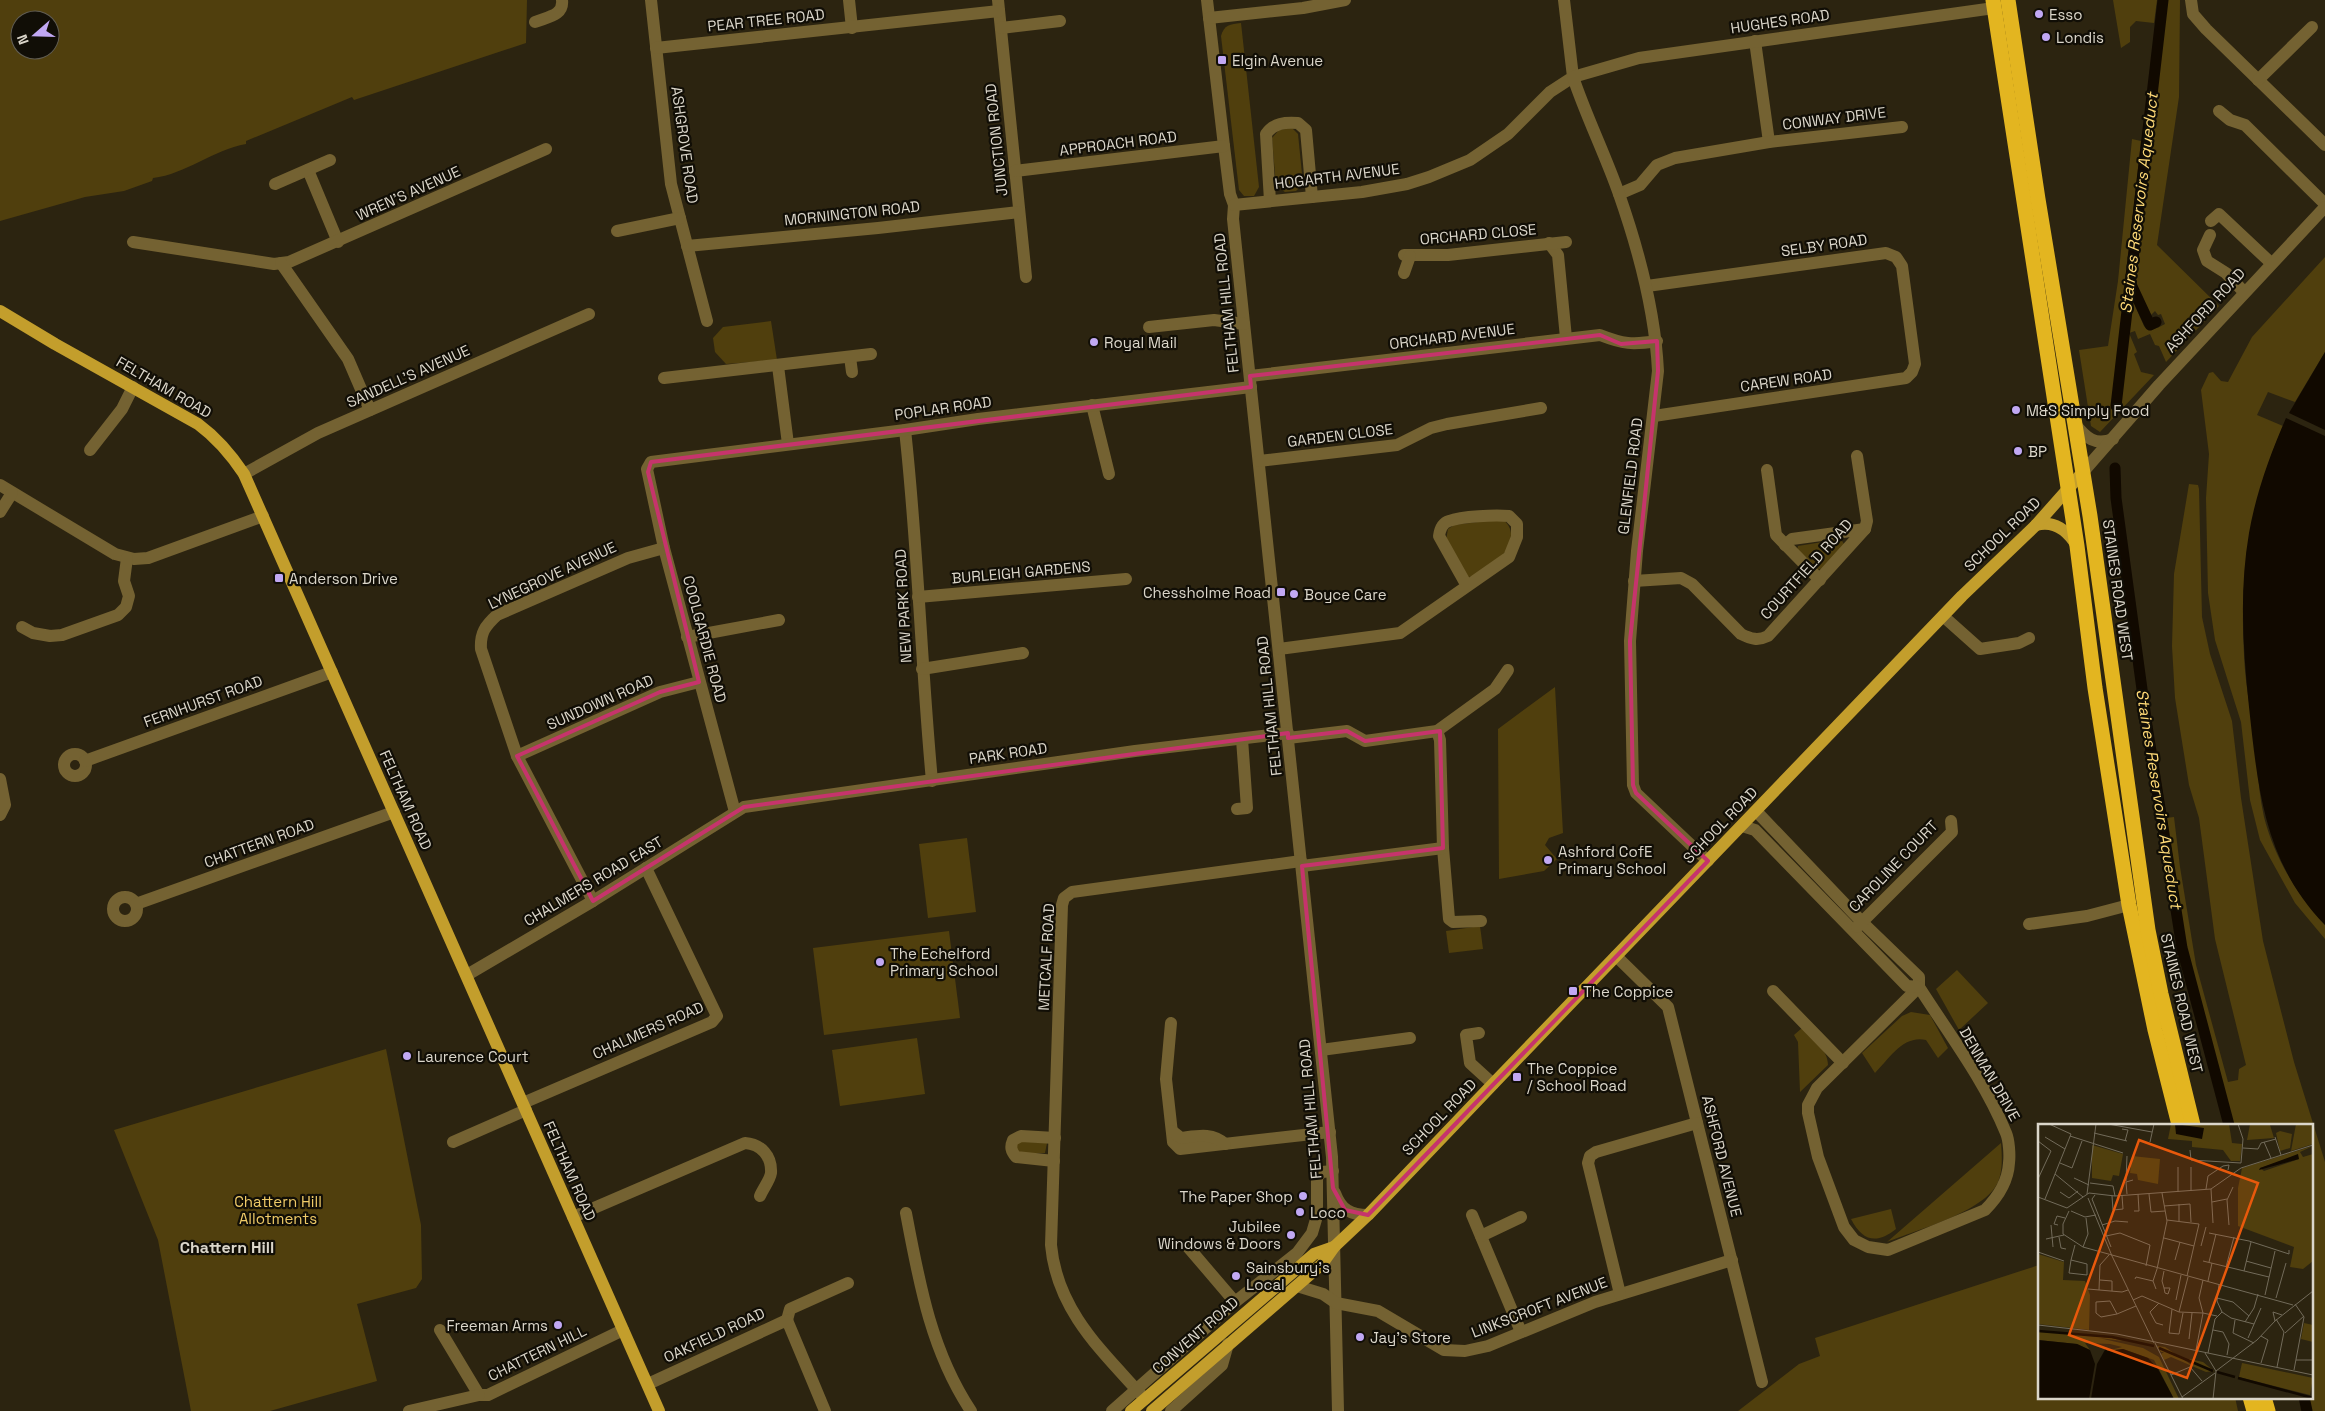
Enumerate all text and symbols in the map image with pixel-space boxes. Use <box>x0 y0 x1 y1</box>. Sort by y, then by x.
street label: PEAR TREE ROAD <box>707 4 826 36</box>
street label: HUGHES ROAD <box>1729 5 1831 37</box>
place label: Esso <box>2049 5 2083 24</box>
marker: Esso <box>2033 8 2045 20</box>
north arrow <box>10 10 60 60</box>
place label: Londis <box>2056 28 2104 47</box>
marker: Londis <box>2040 31 2052 43</box>
text: N <box>13 32 33 47</box>
place label: Elgin Avenue <box>1232 51 1323 70</box>
marker: Elgin Avenue <box>1216 54 1228 66</box>
street label: JUNCTION ROAD <box>981 83 1011 197</box>
street label: ASHGROVE ROAD <box>667 85 703 205</box>
water label: Staines Reservoirs Aqueduct <box>2115 90 2163 315</box>
street label: CONWAY DRIVE <box>1781 102 1887 134</box>
street label: APPROACH ROAD <box>1058 126 1178 160</box>
street label: HOGARTH AVENUE <box>1273 159 1401 193</box>
street label: WREN'S AVENUE <box>353 161 463 225</box>
street label: MORNINGTON ROAD <box>783 196 921 230</box>
street label: ORCHARD CLOSE <box>1419 219 1537 249</box>
street label: SELBY ROAD <box>1780 230 1868 260</box>
street label: FELTHAM HILL ROAD <box>1209 232 1243 374</box>
street label: ASHFORD ROAD <box>2161 264 2249 356</box>
street label: ORCHARD AVENUE <box>1388 319 1516 353</box>
place label: Royal Mail <box>1104 333 1177 352</box>
marker: Royal Mail <box>1088 336 1100 348</box>
street label: SANDELL'S AVENUE <box>343 340 473 412</box>
street label: FELTHAM ROAD <box>113 352 215 422</box>
street label: CAREW ROAD <box>1739 364 1833 396</box>
street label: POPLAR ROAD <box>893 392 993 424</box>
place label: M&S Simply Food <box>2026 401 2149 420</box>
marker: M&S Simply Food <box>2010 404 2022 416</box>
street label: GLENFIELD ROAD <box>1613 417 1647 535</box>
street label: GARDEN CLOSE <box>1286 419 1394 451</box>
place label: BP <box>2028 442 2047 461</box>
marker: BP <box>2012 445 2024 457</box>
street label: SCHOOL ROAD <box>1960 493 2044 575</box>
street label: COURTFIELD ROAD <box>1756 515 1856 623</box>
street label: STAINES ROAD WEST <box>2099 518 2137 662</box>
street label: LYNEGROVE AVENUE <box>485 537 619 613</box>
street label: NEW PARK ROAD <box>891 548 915 663</box>
street label: BURLEIGH GARDENS <box>951 556 1091 588</box>
place label: Anderson Drive <box>289 569 398 588</box>
marker: Anderson Drive <box>273 572 285 584</box>
street label: COOLGARDIE ROAD <box>679 573 731 705</box>
place label: Chessholme Road <box>1143 583 1271 602</box>
place label: Boyce Care <box>1304 585 1387 604</box>
marker: Chessholme Road <box>1275 586 1287 598</box>
marker: Boyce Care <box>1288 588 1300 600</box>
street label: FELTHAM HILL ROAD <box>1252 635 1286 777</box>
street label: SUNDOWN ROAD <box>544 670 656 734</box>
street label: FERNHURST ROAD <box>141 671 265 731</box>
water label: Staines Reservoirs Aqueduct <box>2131 688 2187 912</box>
street label: PARK ROAD <box>968 738 1048 768</box>
street label: FELTHAM ROAD <box>376 747 436 853</box>
street label: SCHOOL ROAD <box>1679 783 1761 867</box>
street label: CHATTERN ROAD <box>201 814 317 872</box>
street label: CAROLINE COURT <box>1844 816 1942 916</box>
street label: CHALMERS ROAD EAST <box>520 832 666 930</box>
place label: Ashford CofE Primary School <box>1558 842 1666 878</box>
marker: Ashford CofE Primary School <box>1542 854 1554 866</box>
street label: METCALF ROAD <box>1034 903 1058 1011</box>
street label: STAINES ROAD WEST <box>2157 931 2207 1075</box>
place label: The Echelford Primary School <box>890 944 998 980</box>
marker: The Echelford Primary School <box>874 956 886 968</box>
place label: The Coppice <box>1583 982 1674 1001</box>
marker: The Coppice <box>1567 985 1579 997</box>
street label: CHALMERS ROAD <box>589 997 707 1063</box>
street label: DENMAN DRIVE <box>1955 1024 2025 1124</box>
street label: FELTHAM HILL ROAD <box>1294 1038 1326 1180</box>
place label: Laurence Court <box>417 1047 529 1066</box>
marker: Laurence Court <box>401 1050 413 1062</box>
place label: The Coppice / School Road <box>1527 1059 1627 1095</box>
marker: The Coppice / School Road <box>1511 1071 1523 1083</box>
street label: SCHOOL ROAD <box>1398 1075 1480 1159</box>
street label: ASHFORD AVENUE <box>1698 1093 1746 1219</box>
street label: FELTHAM ROAD <box>540 1118 600 1224</box>
inset map <box>2038 1124 2312 1398</box>
place label: The Paper Shop <box>1179 1187 1293 1206</box>
marker: The Paper Shop <box>1297 1190 1309 1202</box>
park label: Chattern Hill Allotments <box>234 1192 322 1228</box>
place label: Loco <box>1310 1203 1346 1222</box>
marker: Loco <box>1294 1206 1306 1218</box>
place label: Jubilee Windows & Doors <box>1158 1217 1281 1253</box>
marker: Jubilee Windows & Doors <box>1285 1229 1297 1241</box>
district label: Chattern Hill <box>180 1237 274 1258</box>
place label: Sainsbury's Local <box>1246 1258 1330 1294</box>
marker: Sainsbury's Local <box>1230 1270 1242 1282</box>
street label: LINKSCROFT AVENUE <box>1468 1272 1610 1342</box>
street label: CONVENT ROAD <box>1148 1292 1242 1378</box>
street label: OAKFIELD ROAD <box>660 1303 768 1367</box>
place label: Freeman Arms <box>446 1316 548 1335</box>
marker: Freeman Arms <box>552 1319 564 1331</box>
street label: CHATTERN HILL <box>485 1321 589 1385</box>
place label: Jay's Store <box>1370 1328 1451 1347</box>
marker: Jay's Store <box>1354 1331 1366 1343</box>

